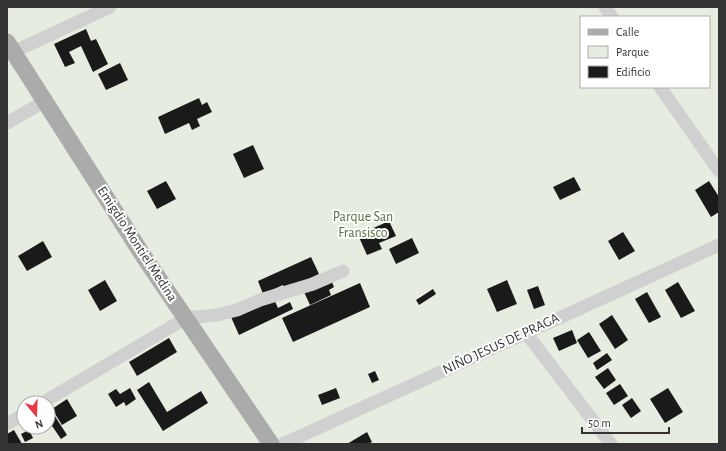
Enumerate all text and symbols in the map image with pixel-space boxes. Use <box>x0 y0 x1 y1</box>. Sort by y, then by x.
legend <box>580 16 710 88</box>
text: Calle <box>616 26 639 38</box>
text: Parque <box>616 46 649 58</box>
text: Edificio <box>616 66 651 78</box>
street label: Emigdio Montiel Medina <box>95 184 180 305</box>
park label: Parque San Fransisco <box>333 210 393 240</box>
street label: NIÑO JESUS DE PRAGA <box>440 309 561 377</box>
north arrow <box>16 395 56 435</box>
scale bar <box>582 409 669 435</box>
text: 50 m <box>588 417 611 429</box>
text: N <box>34 418 45 430</box>

